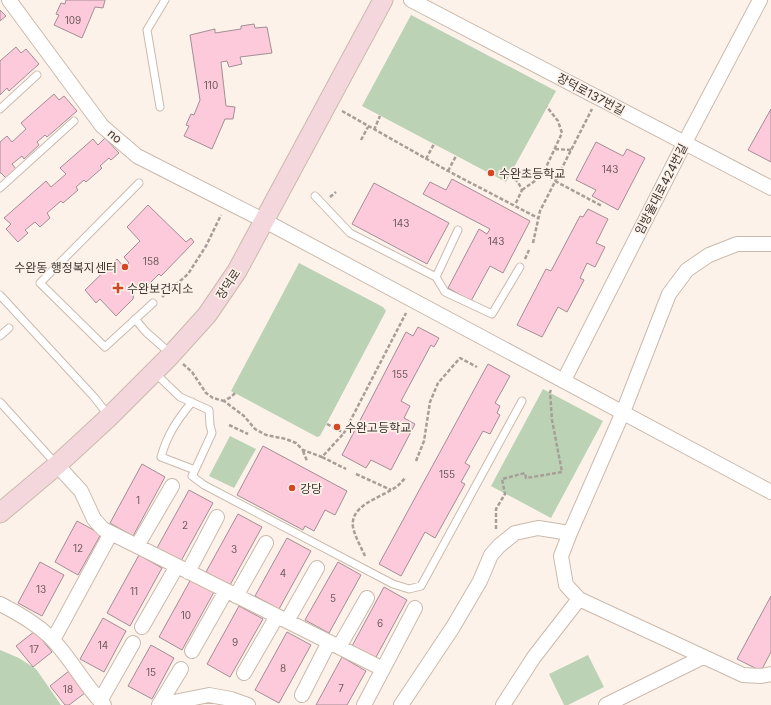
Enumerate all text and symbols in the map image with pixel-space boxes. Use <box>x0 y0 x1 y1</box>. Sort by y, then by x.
house number: 109 <box>65 14 81 26</box>
street label: 장덕로137번길 <box>555 70 627 118</box>
house number: 110 <box>204 79 218 91</box>
street label: no <box>105 126 125 146</box>
street label: 임방울대로424번길 <box>632 141 690 237</box>
house number: 143 <box>602 163 618 175</box>
place label: 수완초등학교 <box>499 166 565 181</box>
marker: 수완초등학교 <box>486 168 496 178</box>
house number: 143 <box>393 217 409 229</box>
house number: 143 <box>488 235 504 247</box>
house number: 158 <box>143 255 159 267</box>
place label: 수완동 행정복지센터 <box>14 260 117 275</box>
marker: 수완동 행정복지센터 <box>120 262 130 272</box>
street label: 장덕로 <box>213 266 243 302</box>
place label: 수완보건지소 <box>127 281 193 296</box>
marker: 수완보건지소 <box>112 282 124 294</box>
house number: 155 <box>392 368 408 380</box>
place label: 수완고등학교 <box>345 420 411 435</box>
marker: 수완고등학교 <box>332 422 342 432</box>
house number: 155 <box>439 468 455 480</box>
place label: 강당 <box>300 481 322 496</box>
marker: 강당 <box>287 483 297 493</box>
house number: 1 <box>136 494 140 506</box>
house number: 2 <box>182 519 188 531</box>
house number: 12 <box>73 542 83 554</box>
house number: 3 <box>231 543 237 555</box>
house number: 4 <box>280 567 286 579</box>
house number: 13 <box>36 583 46 595</box>
house number: 11 <box>130 585 138 597</box>
house number: 5 <box>330 592 336 604</box>
house number: 10 <box>181 609 191 621</box>
house number: 6 <box>377 617 383 629</box>
house number: 9 <box>232 636 238 648</box>
house number: 14 <box>98 639 108 651</box>
house number: 17 <box>29 643 39 655</box>
house number: 8 <box>280 662 286 674</box>
house number: 15 <box>146 666 156 678</box>
house number: 7 <box>338 682 344 694</box>
house number: 18 <box>63 683 73 695</box>

